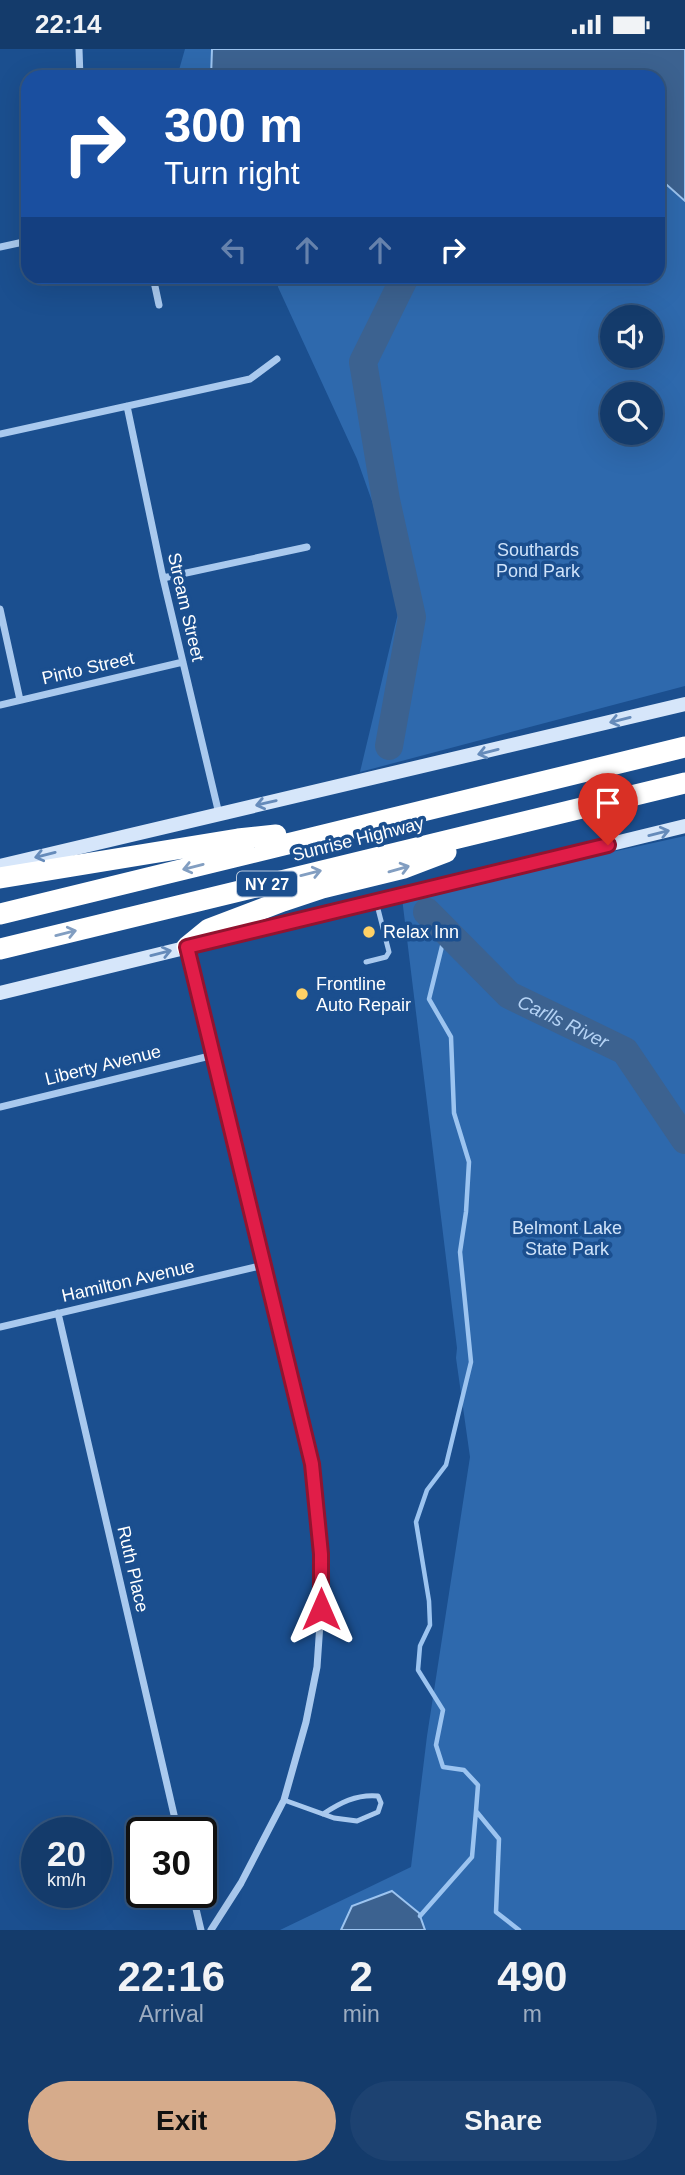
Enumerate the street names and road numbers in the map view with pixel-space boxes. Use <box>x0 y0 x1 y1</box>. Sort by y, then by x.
street label: Stream Street <box>164 551 208 663</box>
street label: Pinto Street <box>40 648 136 688</box>
street label: Sunrise Highway <box>290 813 426 865</box>
road number: NY 27 <box>237 871 297 897</box>
street label: Liberty Avenue <box>43 1041 163 1089</box>
street label: Hamilton Avenue <box>60 1256 196 1306</box>
street label: Ruth Place <box>113 1524 153 1614</box>

